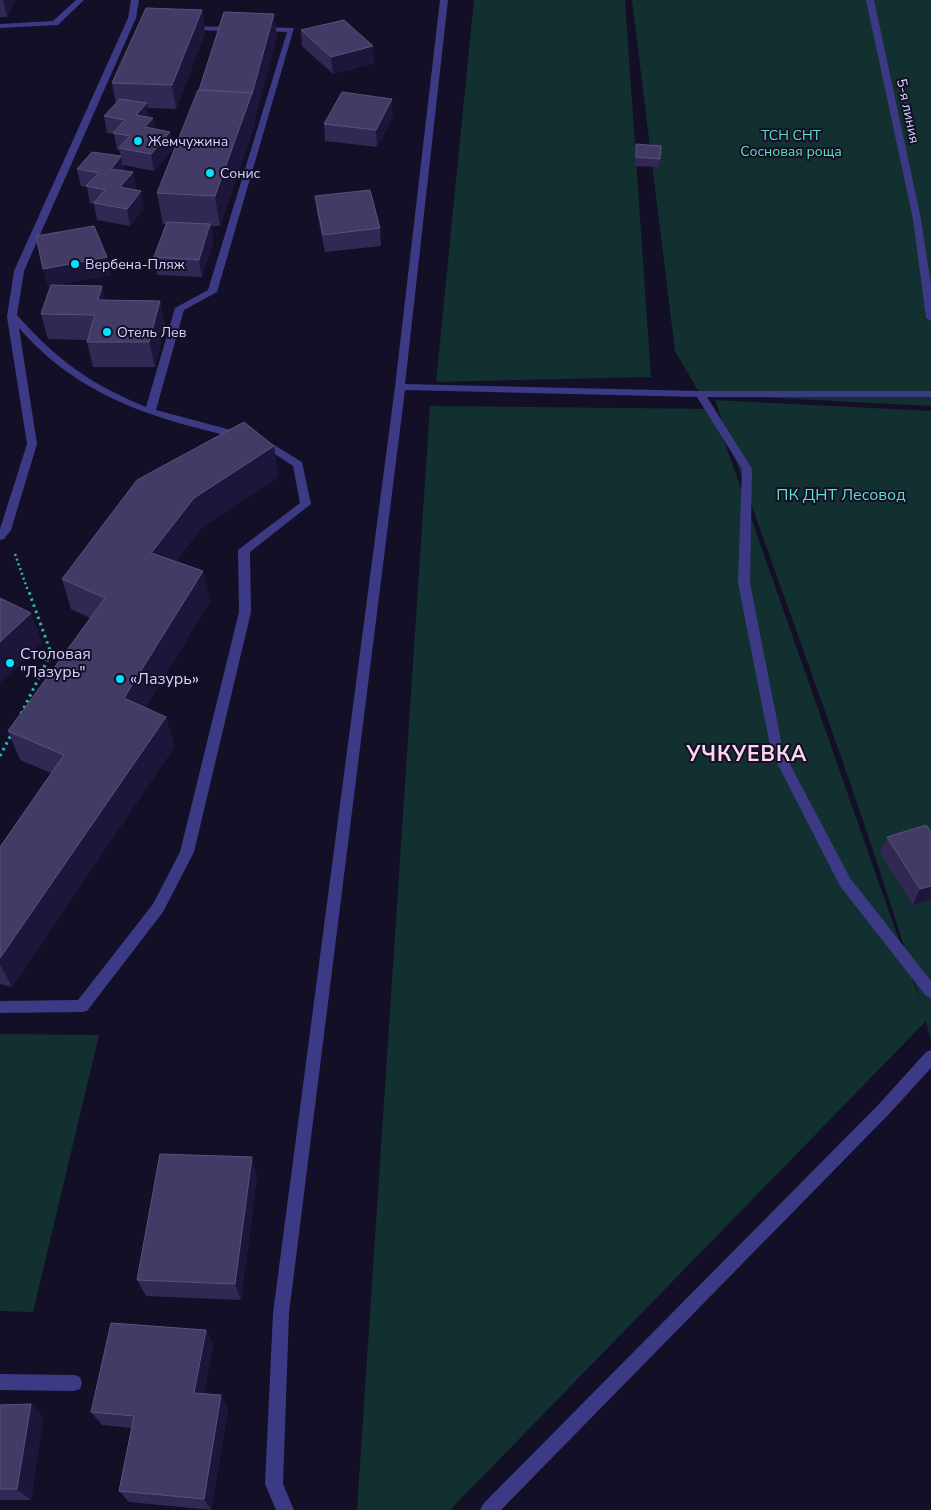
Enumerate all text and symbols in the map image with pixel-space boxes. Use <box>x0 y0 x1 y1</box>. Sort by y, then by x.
street label: 5-я линия <box>892 77 924 145</box>
park label: ТСН СНТ Сосновая роща <box>740 126 842 161</box>
place label: Жемчужина <box>148 132 228 151</box>
marker: Жемчужина <box>132 135 144 147</box>
place label: Сонис <box>220 164 261 183</box>
marker: Сонис <box>204 167 216 179</box>
place label: Вербена-Пляж <box>85 255 185 274</box>
marker: Вербена-Пляж <box>69 258 81 270</box>
place label: Отель Лев <box>117 323 187 342</box>
marker: Отель Лев <box>101 326 113 338</box>
park label: ПК ДНТ Лесовод <box>776 484 906 506</box>
place label: Столовая "Лазурь" <box>20 643 91 683</box>
marker: Столовая "Лазурь" <box>4 657 16 669</box>
place label: «Лазурь» <box>130 668 199 690</box>
marker: «Лазурь» <box>114 673 126 685</box>
district label: УЧКУЕВКА <box>685 740 808 768</box>

